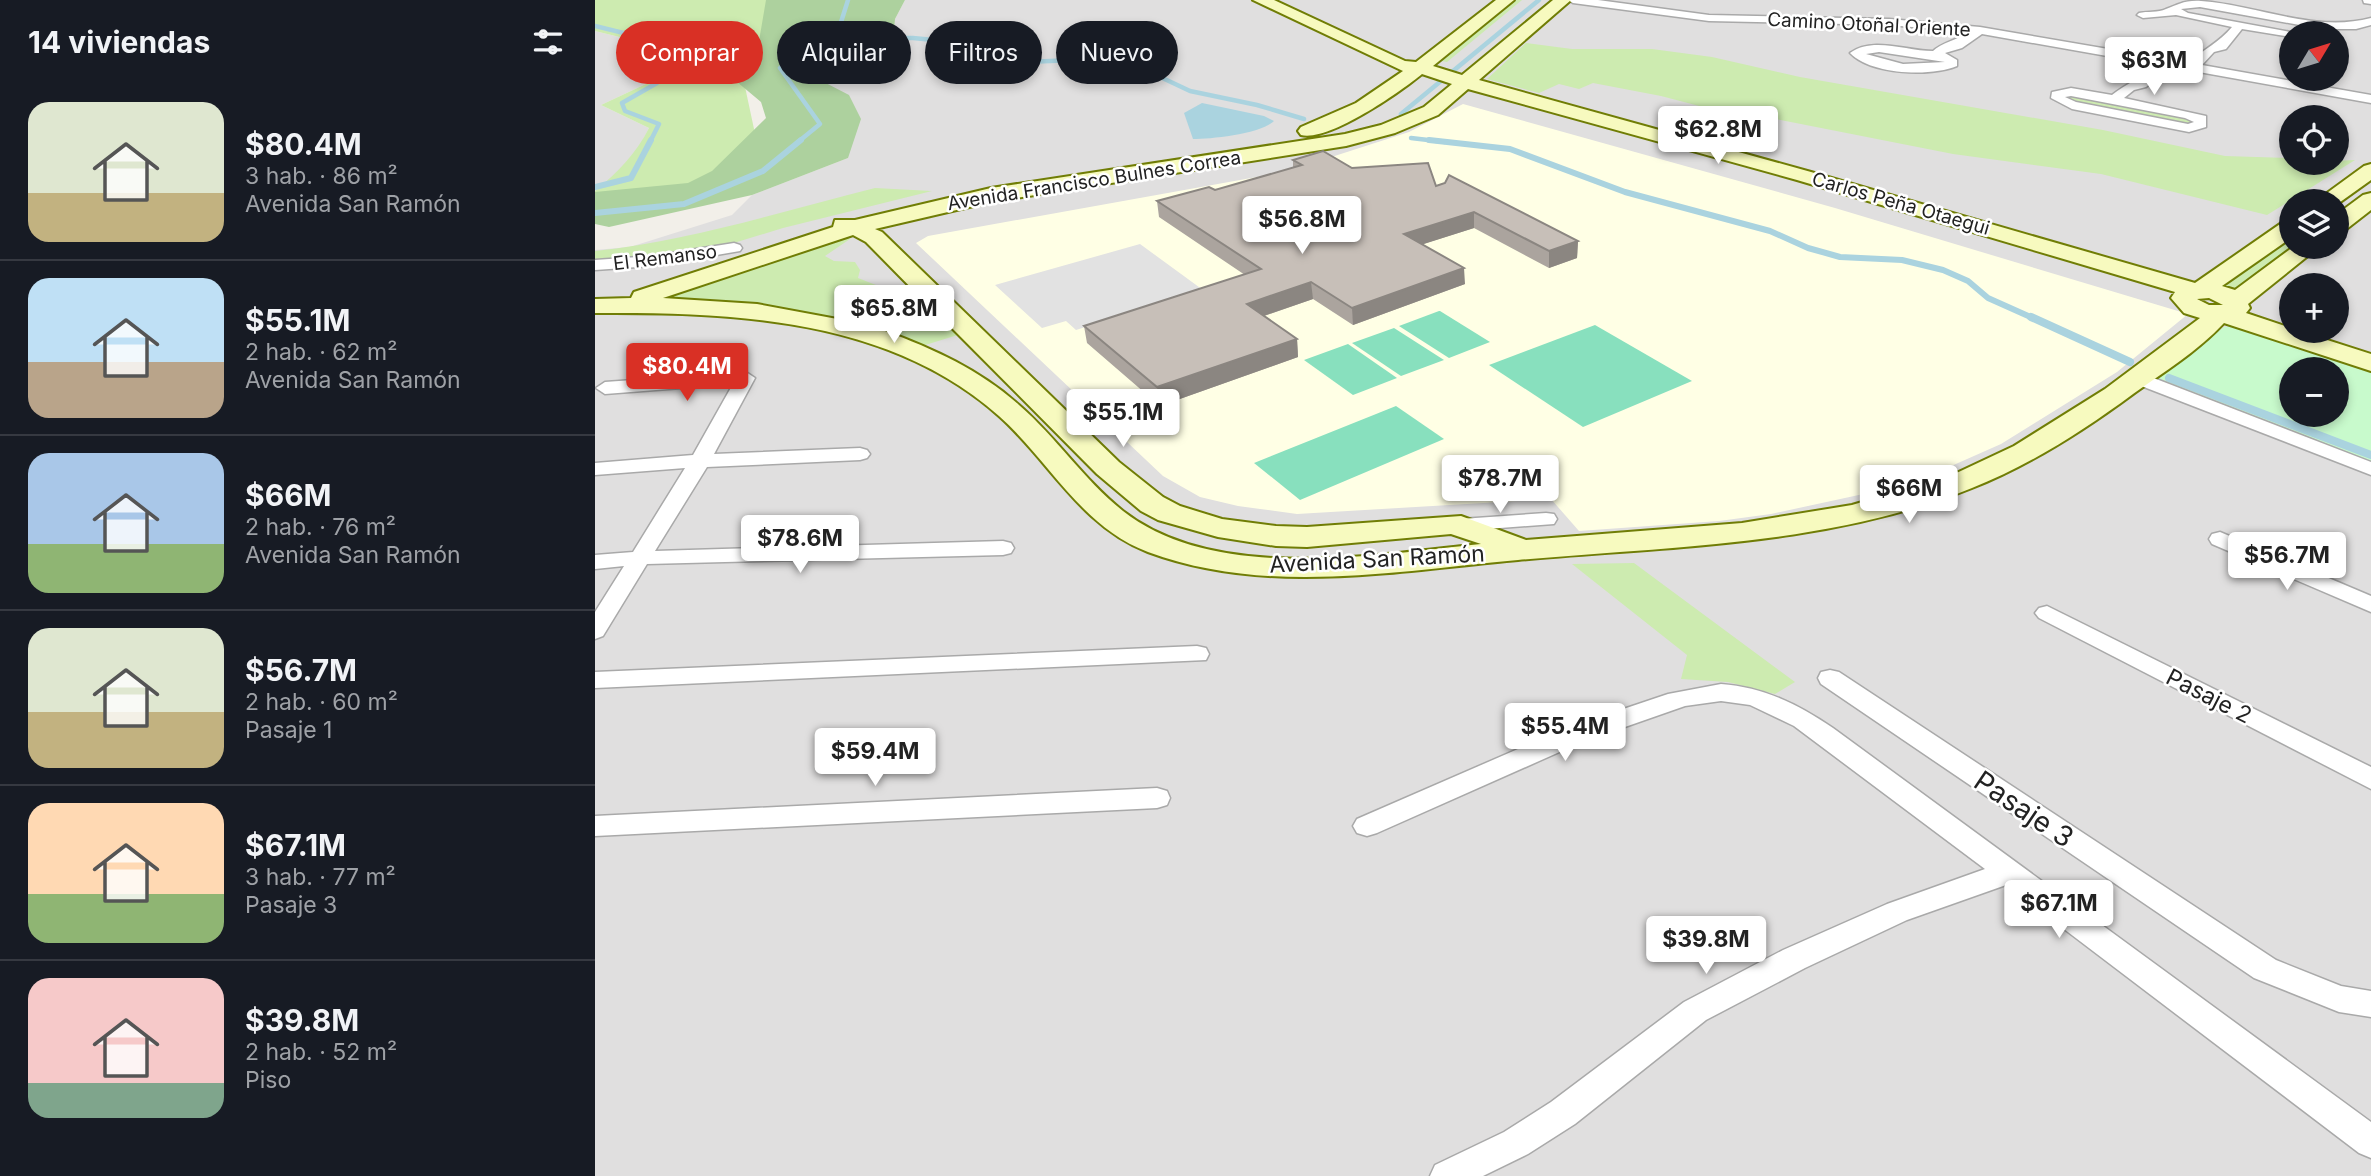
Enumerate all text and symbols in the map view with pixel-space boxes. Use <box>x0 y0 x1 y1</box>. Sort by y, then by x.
street label: Camino Otoñal Oriente <box>1767 8 1971 41</box>
chip: Comprar <box>616 21 763 84</box>
chip: Alquilar <box>777 21 911 84</box>
chip: Filtros <box>925 21 1042 84</box>
chip: Nuevo <box>1056 21 1178 84</box>
north arrow <box>2279 21 2349 91</box>
map controls <box>2279 21 2349 427</box>
icon: filters <box>529 23 567 61</box>
text: 14 viviendas <box>28 24 210 60</box>
pin: $63M <box>2113 38 2195 97</box>
text: $63M <box>2121 46 2187 74</box>
button: locate <box>2279 105 2349 175</box>
pin: $62.8M <box>1661 106 1775 166</box>
text: $62.8M <box>1674 115 1762 143</box>
text: $80.4M <box>245 126 362 162</box>
icon: home <box>84 130 168 214</box>
street label: Avenida Francisco Bulnes Correa <box>946 146 1243 215</box>
text: 3 hab. · 86 m² <box>245 162 398 190</box>
street label: Carlos Peña Otaegui <box>1809 167 1992 240</box>
button: layers <box>2279 189 2349 259</box>
text: Avenida San Ramón <box>245 190 461 218</box>
pin: $56.8M <box>1245 196 1359 256</box>
text: $56.8M <box>1258 205 1346 233</box>
street label: El Remanso <box>612 240 718 275</box>
button: + <box>2279 273 2349 343</box>
pin: $65.8M <box>837 286 951 345</box>
text: $65.8M <box>850 294 938 322</box>
text: $55.1M <box>245 302 351 338</box>
icon: home <box>84 306 168 390</box>
text: 2 hab. · 62 m² <box>245 338 397 366</box>
pin: $80.4M <box>630 344 744 403</box>
text: $80.4M <box>642 352 732 380</box>
button: − <box>2279 357 2349 427</box>
text: Avenida San Ramón <box>245 366 461 394</box>
pin: $55.1M <box>1066 390 1180 449</box>
text: $55.1M <box>1083 398 1163 426</box>
pin: $78.7M <box>1443 456 1557 515</box>
text: $78.7M <box>1458 464 1542 492</box>
pin: $66M <box>1868 466 1950 525</box>
text: $66M <box>1876 474 1942 502</box>
text: $66M <box>245 477 332 513</box>
icon: home <box>84 481 168 565</box>
text: 2 hab. · 76 m² <box>245 513 396 541</box>
pin: $78.6M <box>743 516 857 575</box>
text: $78.6M <box>757 524 843 552</box>
pin: $56.7M <box>2230 532 2344 592</box>
street label: Avenida San Ramón <box>1269 539 1485 579</box>
text: Avenida San Ramón <box>245 541 461 569</box>
text: $56.7M <box>2244 541 2330 569</box>
text: $56.7M <box>245 652 357 688</box>
icon: home <box>84 656 168 740</box>
street label: Pasaje 2 <box>2162 663 2256 729</box>
text: 2 hab. · 60 m² <box>245 688 398 716</box>
pin: $55.4M <box>1508 704 1622 763</box>
text: $55.4M <box>1521 712 1609 740</box>
text: Pasaje 1 <box>245 716 332 744</box>
pin: $59.4M <box>818 728 932 788</box>
text: $59.4M <box>831 737 919 765</box>
street label: Pasaje 3 <box>1968 763 2080 855</box>
text: $67.1M <box>245 827 346 863</box>
icon: home <box>84 831 168 915</box>
text: 3 hab. · 77 m² <box>245 863 396 891</box>
pin: $67.1M <box>2002 880 2116 940</box>
text: $67.1M <box>2020 889 2098 917</box>
text: Pasaje 3 <box>245 891 337 919</box>
pin: $39.8M <box>1649 916 1763 976</box>
text: $39.8M <box>1662 925 1750 953</box>
text: $39.8M <box>245 1002 359 1038</box>
icon: home <box>84 1006 168 1090</box>
text: 2 hab. · 52 m² <box>245 1038 397 1066</box>
text: Piso <box>245 1066 291 1094</box>

